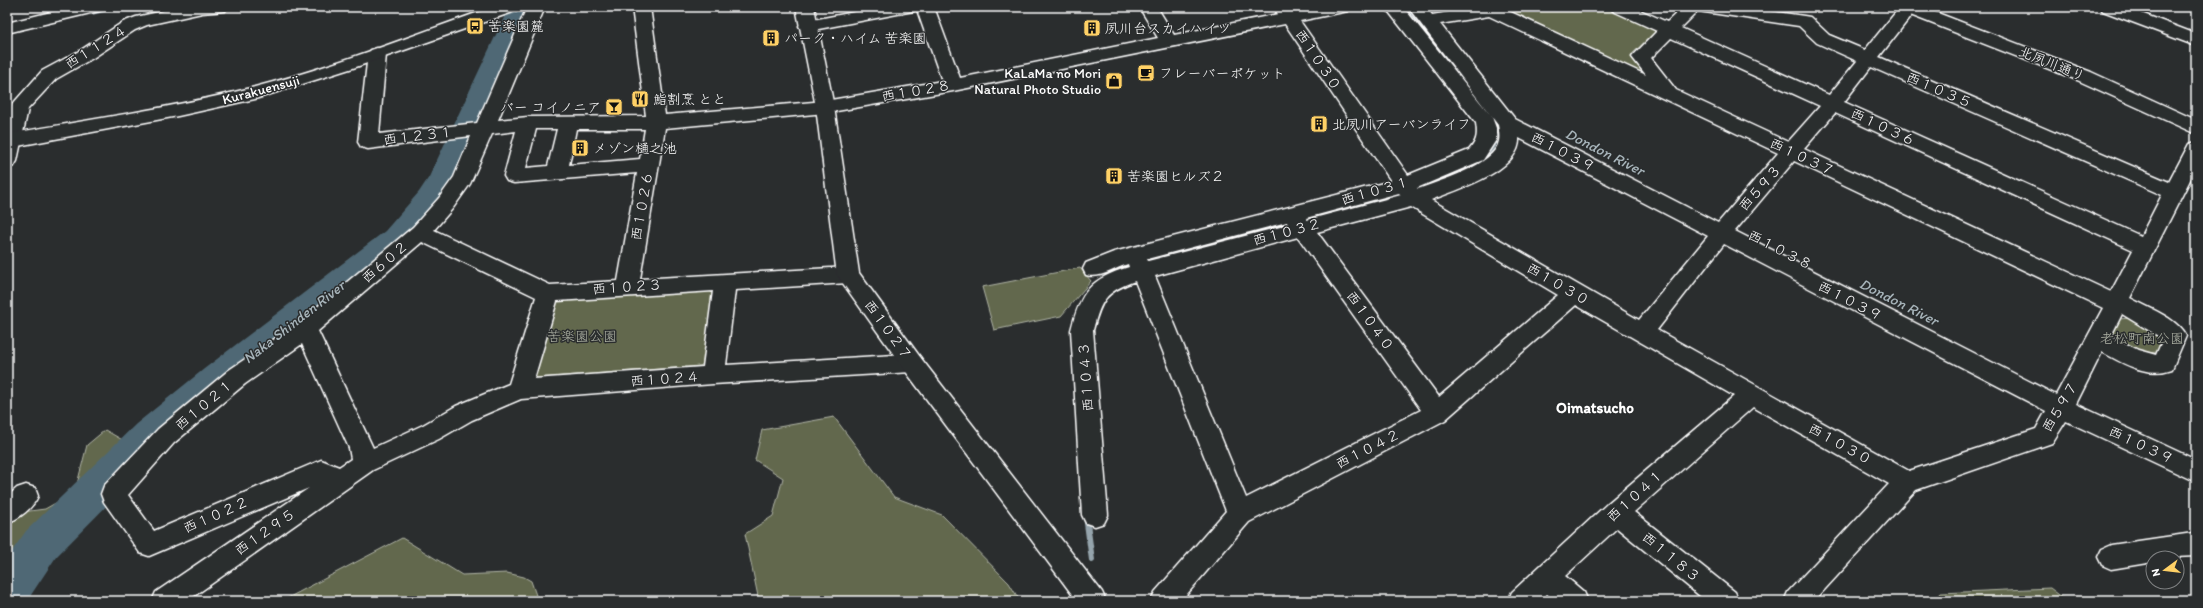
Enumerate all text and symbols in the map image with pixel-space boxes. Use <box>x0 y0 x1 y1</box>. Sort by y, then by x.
bus stop icon: 苦楽園麓 <box>465 16 485 36</box>
place label: 苦楽園麓 <box>488 18 544 35</box>
building icon: 夙川台スカイハイツ <box>1082 18 1102 38</box>
place label: 夙川台スカイハイツ <box>1105 20 1231 37</box>
street label: 西１１２４ <box>62 21 130 73</box>
street label: 西１０３０ <box>1291 26 1345 94</box>
building icon: パーク・ハイム 苦楽園 <box>761 28 781 48</box>
place label: パーク・ハイム 苦楽園 <box>784 30 927 47</box>
street label: 北夙川通り <box>2016 43 2088 85</box>
cafe icon: フレーバーポケット <box>1136 63 1156 83</box>
place label: KaLaMa no Mori Natural Photo Studio <box>974 65 1101 98</box>
place label: フレーバーポケット <box>1159 65 1286 82</box>
street label: 西１０３５ <box>1903 69 1975 111</box>
shop icon: KaLaMa no Mori Natural Photo Studio <box>1104 71 1124 91</box>
street label: Kurakuensuji <box>220 72 302 108</box>
street label: 西１０２８ <box>880 77 952 105</box>
restaurant icon: 鮨割烹 とと <box>630 89 650 109</box>
place label: 鮨割烹 とと <box>653 91 726 108</box>
bar icon: バー コイノニア <box>604 97 624 117</box>
place label: バー コイノニア <box>500 99 601 116</box>
street label: 西１０３６ <box>1848 105 1918 149</box>
building icon: 北夙川アーバンライフ <box>1309 114 1329 134</box>
place label: 北夙川アーバンライフ <box>1332 116 1471 133</box>
street label: 西１２３１ <box>382 123 454 149</box>
water label: Dondon River <box>1562 124 1650 181</box>
street label: 西１０３９ <box>1528 129 1598 175</box>
street label: 西１０３７ <box>1767 135 1837 179</box>
building icon: メゾン樋之池 <box>570 138 590 158</box>
place label: メゾン樋之池 <box>593 140 677 157</box>
street label: 西５９３ <box>1735 161 1785 215</box>
building icon: 苦楽園ヒルズ２ <box>1104 166 1124 186</box>
place label: 苦楽園ヒルズ２ <box>1127 168 1225 185</box>
street label: 西１０２６ <box>628 170 656 242</box>
street label: 西１０３１ <box>1339 173 1411 209</box>
street label: 西１０３２ <box>1251 215 1323 249</box>
street label: 西１０３８ <box>1745 227 1815 273</box>
street label: 西６０２ <box>358 237 412 287</box>
street label: 西１０３０ <box>1523 259 1593 309</box>
water label: Dondon River <box>1856 274 1944 331</box>
water label: Naka Shinden River <box>239 275 350 367</box>
street label: 西１０２３ <box>591 276 663 298</box>
street label: 西１０３９ <box>1815 278 1885 324</box>
street label: 西１０４０ <box>1343 288 1397 354</box>
street label: 西１０２７ <box>861 297 915 363</box>
park label: 苦楽園公園 <box>547 328 617 345</box>
park label: 老松町南公園 <box>2100 330 2184 347</box>
street label: 西１０４３ <box>1075 341 1097 413</box>
street label: 西１０２４ <box>629 368 701 390</box>
street label: 西１０２１ <box>172 376 236 434</box>
street label: 西５９７ <box>2038 379 2082 435</box>
district label: Oimatsucho <box>1556 399 1634 417</box>
street label: 西１０３０ <box>1805 420 1875 468</box>
street label: 西１０３９ <box>2106 423 2176 467</box>
street label: 西１０４２ <box>1333 426 1403 472</box>
street label: 西１０４１ <box>1603 466 1667 526</box>
street label: 西１０２２ <box>181 493 251 537</box>
street label: 西１２９５ <box>231 505 299 559</box>
street label: 西１１８３ <box>1638 528 1704 586</box>
north arrow <box>2145 550 2185 590</box>
text: N <box>2149 567 2163 578</box>

